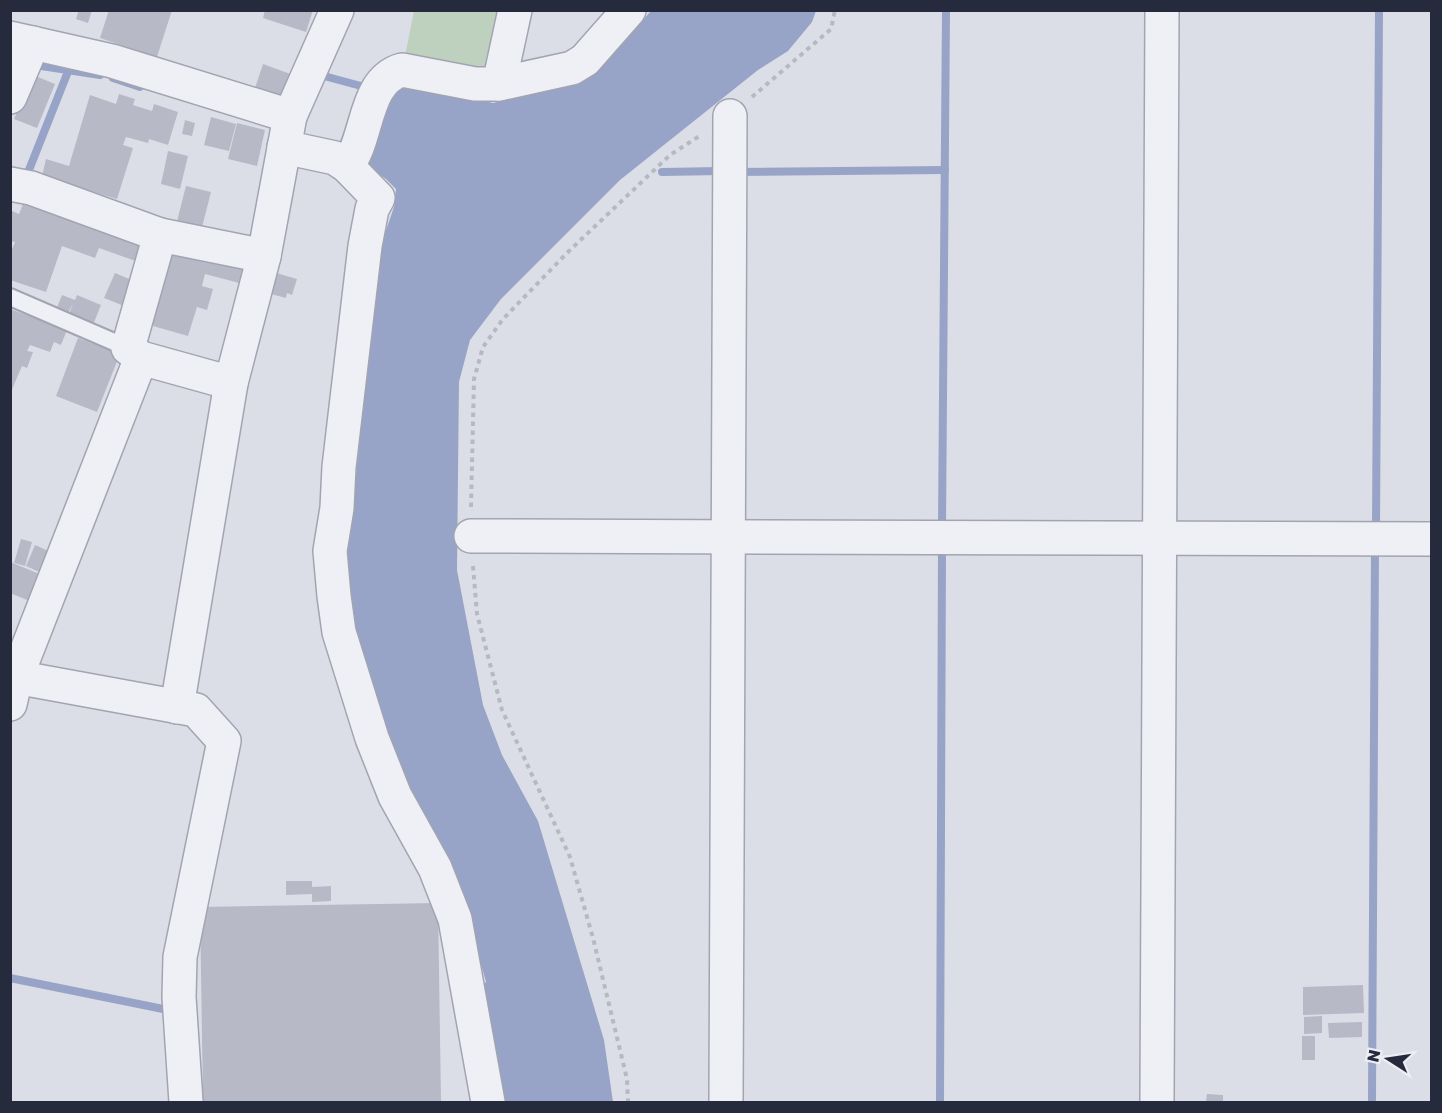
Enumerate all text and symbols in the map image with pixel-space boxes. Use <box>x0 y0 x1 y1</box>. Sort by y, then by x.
north arrow <box>1358 1029 1418 1089</box>
text: N <box>1362 1048 1384 1064</box>

